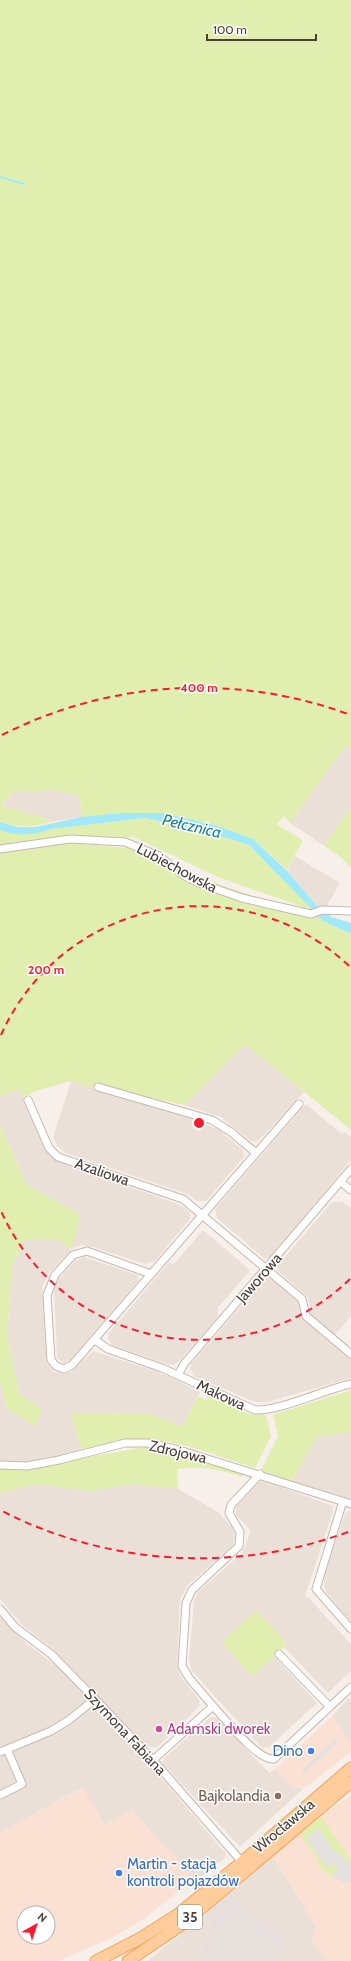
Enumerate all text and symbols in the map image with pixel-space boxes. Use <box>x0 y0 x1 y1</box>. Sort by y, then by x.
scale bar <box>207 16 316 42</box>
text: 100 m <box>213 22 247 37</box>
text: 400 m <box>180 680 218 695</box>
water label: Pełcznica <box>161 810 223 842</box>
street label: Lubiechowska <box>134 839 221 897</box>
text: 200 m <box>28 962 64 977</box>
centre of rings <box>192 1116 206 1130</box>
street label: Azaliowa <box>72 1154 132 1190</box>
street label: Jaworowa <box>232 1249 286 1307</box>
street label: Makowa <box>194 1376 249 1414</box>
street label: Zdrojowa <box>148 1437 209 1468</box>
street label: Szymona Fabiana <box>80 1685 170 1780</box>
place label: Adamski dworek <box>167 1720 271 1738</box>
marker: Adamski dworek <box>154 1724 164 1734</box>
place label: Dino <box>272 1742 303 1760</box>
marker: Dino <box>306 1746 316 1756</box>
place label: Bajkolandia <box>198 1787 271 1805</box>
marker: Bajkolandia <box>273 1791 283 1801</box>
street label: Wrocławska <box>250 1795 319 1857</box>
place label: Martin - stacja kontroli pojazdów <box>127 1855 239 1890</box>
marker: Martin - stacja kontroli pojazdów <box>114 1868 124 1878</box>
north arrow <box>16 1905 56 1945</box>
road number: 35 <box>178 1905 202 1929</box>
text: N <box>35 1909 50 1925</box>

